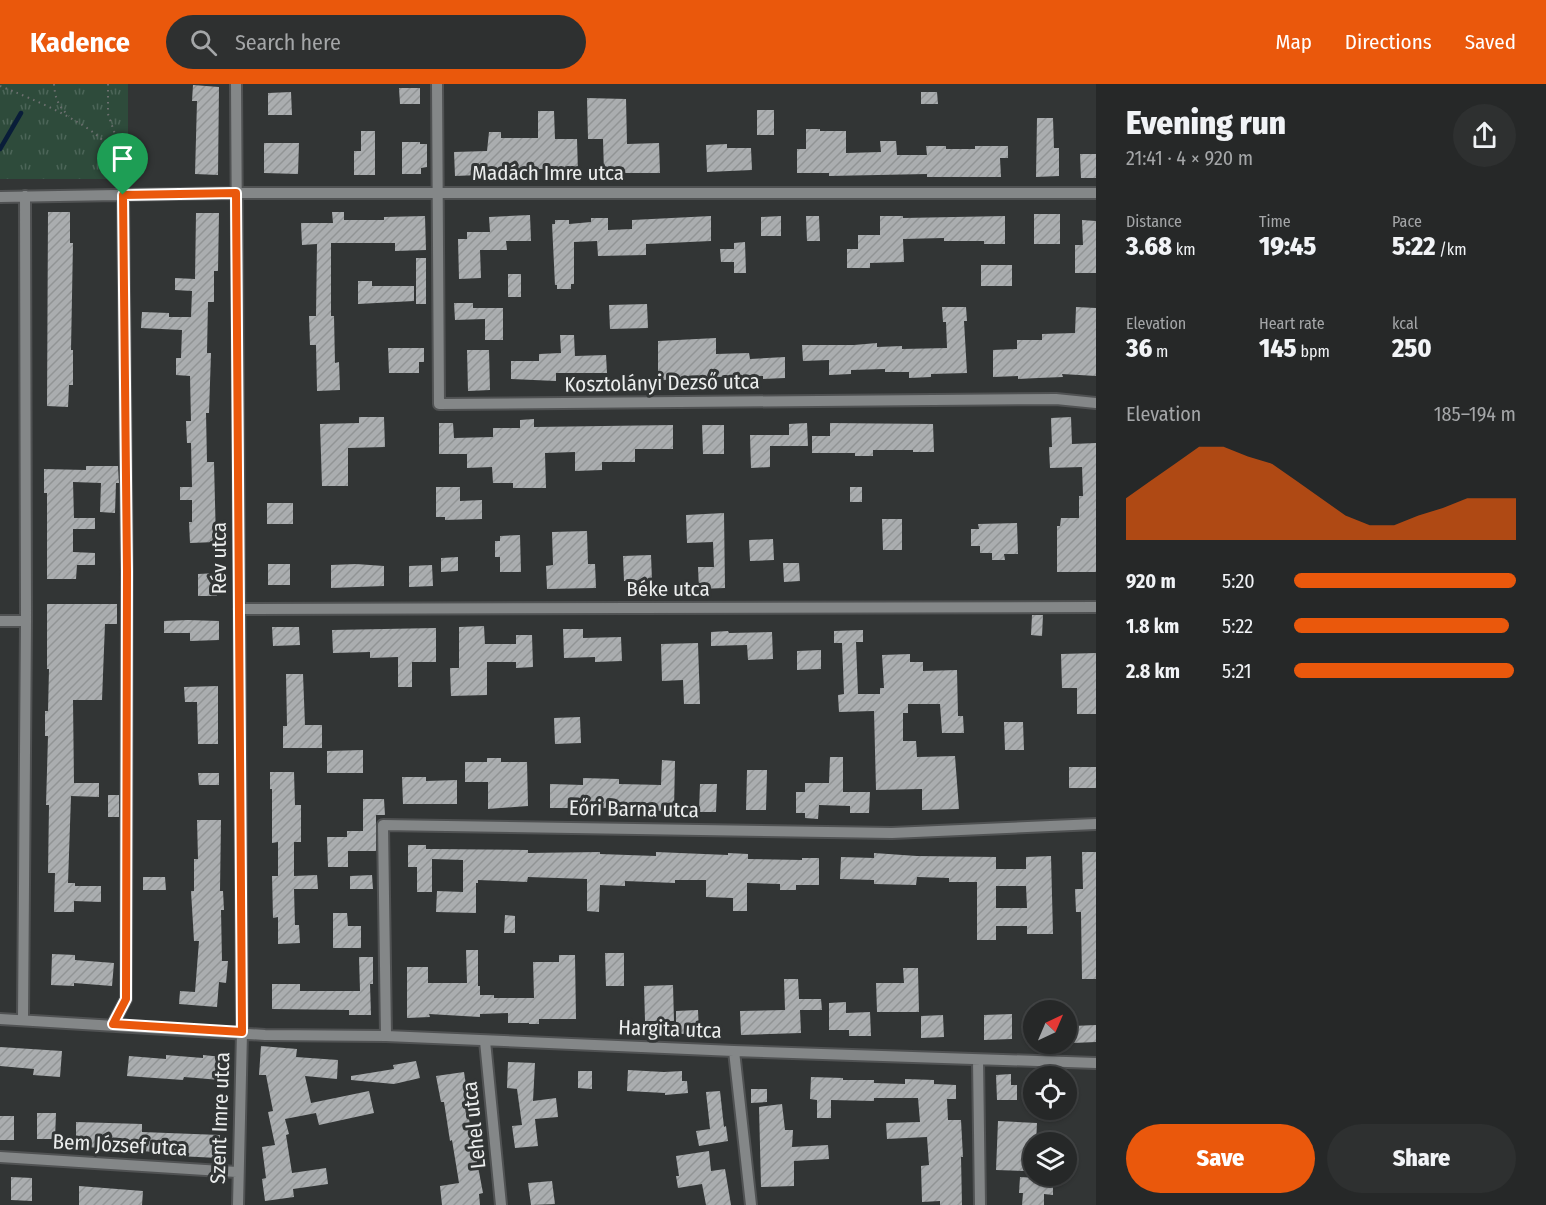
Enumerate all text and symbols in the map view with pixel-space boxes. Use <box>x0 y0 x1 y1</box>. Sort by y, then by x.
search box <box>166 15 586 69</box>
text: Kadence <box>30 26 130 59</box>
icon: search <box>187 26 220 59</box>
text: Search here <box>235 29 341 56</box>
text: Map <box>1275 29 1312 55</box>
text: Directions <box>1345 29 1432 55</box>
text: Saved <box>1465 29 1516 55</box>
text: Evening run <box>1126 103 1286 143</box>
button: share <box>1453 104 1516 167</box>
pin <box>97 133 148 195</box>
icon: arrive <box>106 142 139 175</box>
text: 21:41 · 4 × 920 m <box>1126 146 1253 170</box>
street label: Madách Imre utca <box>472 160 624 186</box>
text: Distance <box>1126 212 1182 231</box>
text: Time <box>1259 212 1291 231</box>
text: Pace <box>1392 212 1422 231</box>
text: 3.68 <box>1126 231 1172 262</box>
text: 19:45 <box>1259 231 1316 262</box>
text: 5:22 <box>1392 231 1435 262</box>
text: km <box>1172 240 1196 259</box>
text: /km <box>1435 240 1467 259</box>
text: Elevation <box>1126 314 1186 333</box>
text: Heart rate <box>1259 314 1325 333</box>
text: kcal <box>1392 314 1418 333</box>
text: 36 <box>1126 333 1152 364</box>
text: 145 <box>1259 333 1297 364</box>
text: 250 <box>1392 333 1432 364</box>
text: m <box>1152 342 1168 361</box>
text: bpm <box>1297 342 1330 361</box>
street label: Kosztolányi Dezső utca <box>564 368 760 398</box>
text: Elevation <box>1126 402 1201 426</box>
text: 185–194 m <box>1434 402 1516 426</box>
street label: Rév utca <box>206 522 232 594</box>
text: 920 m <box>1126 569 1176 593</box>
text: 5:20 <box>1222 569 1255 593</box>
street label: Béke utca <box>626 576 710 602</box>
text: 1.8 km <box>1126 614 1179 638</box>
text: 5:22 <box>1222 614 1253 638</box>
text: 2.8 km <box>1126 659 1180 683</box>
text: 5:21 <box>1222 659 1252 683</box>
street label: Eőri Barna utca <box>569 795 699 823</box>
north arrow <box>1023 1000 1077 1054</box>
map controls <box>1023 1000 1077 1186</box>
street label: Hargita utca <box>618 1014 722 1044</box>
street label: Szent Imre utca <box>205 1052 235 1184</box>
button: locate <box>1023 1066 1077 1120</box>
street label: Lehel utca <box>456 1080 492 1170</box>
button: Save <box>1126 1124 1315 1193</box>
button: Share <box>1327 1124 1516 1193</box>
street label: Bem József utca <box>52 1128 188 1162</box>
button: layers <box>1023 1132 1077 1186</box>

